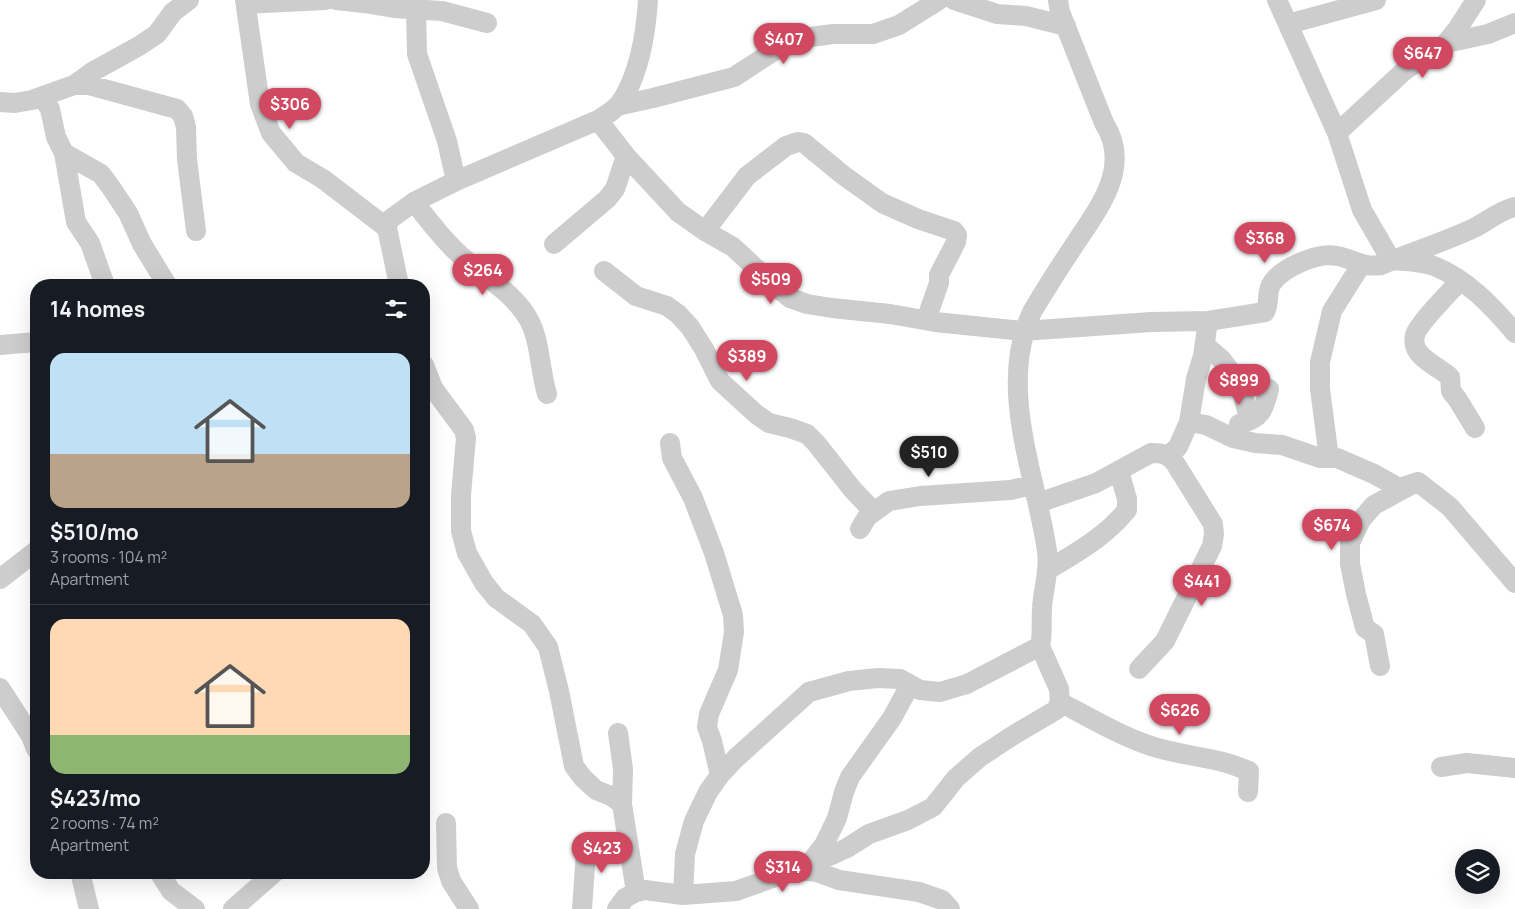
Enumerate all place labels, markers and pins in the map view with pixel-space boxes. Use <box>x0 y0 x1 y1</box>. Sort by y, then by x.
pin: $407 <box>754 22 814 65</box>
pin: $647 <box>1393 36 1453 79</box>
pin: $306 <box>260 88 320 130</box>
pin: $368 <box>1235 222 1295 264</box>
pin: $264 <box>453 254 513 296</box>
pin: $509 <box>741 262 801 305</box>
pin: $389 <box>717 340 777 382</box>
pin: $899 <box>1209 364 1269 406</box>
pin: $510 <box>899 436 959 478</box>
pin: $674 <box>1302 508 1362 551</box>
pin: $441 <box>1172 564 1232 607</box>
pin: $626 <box>1150 694 1210 736</box>
pin: $423 <box>572 832 632 874</box>
pin: $314 <box>753 850 813 893</box>

